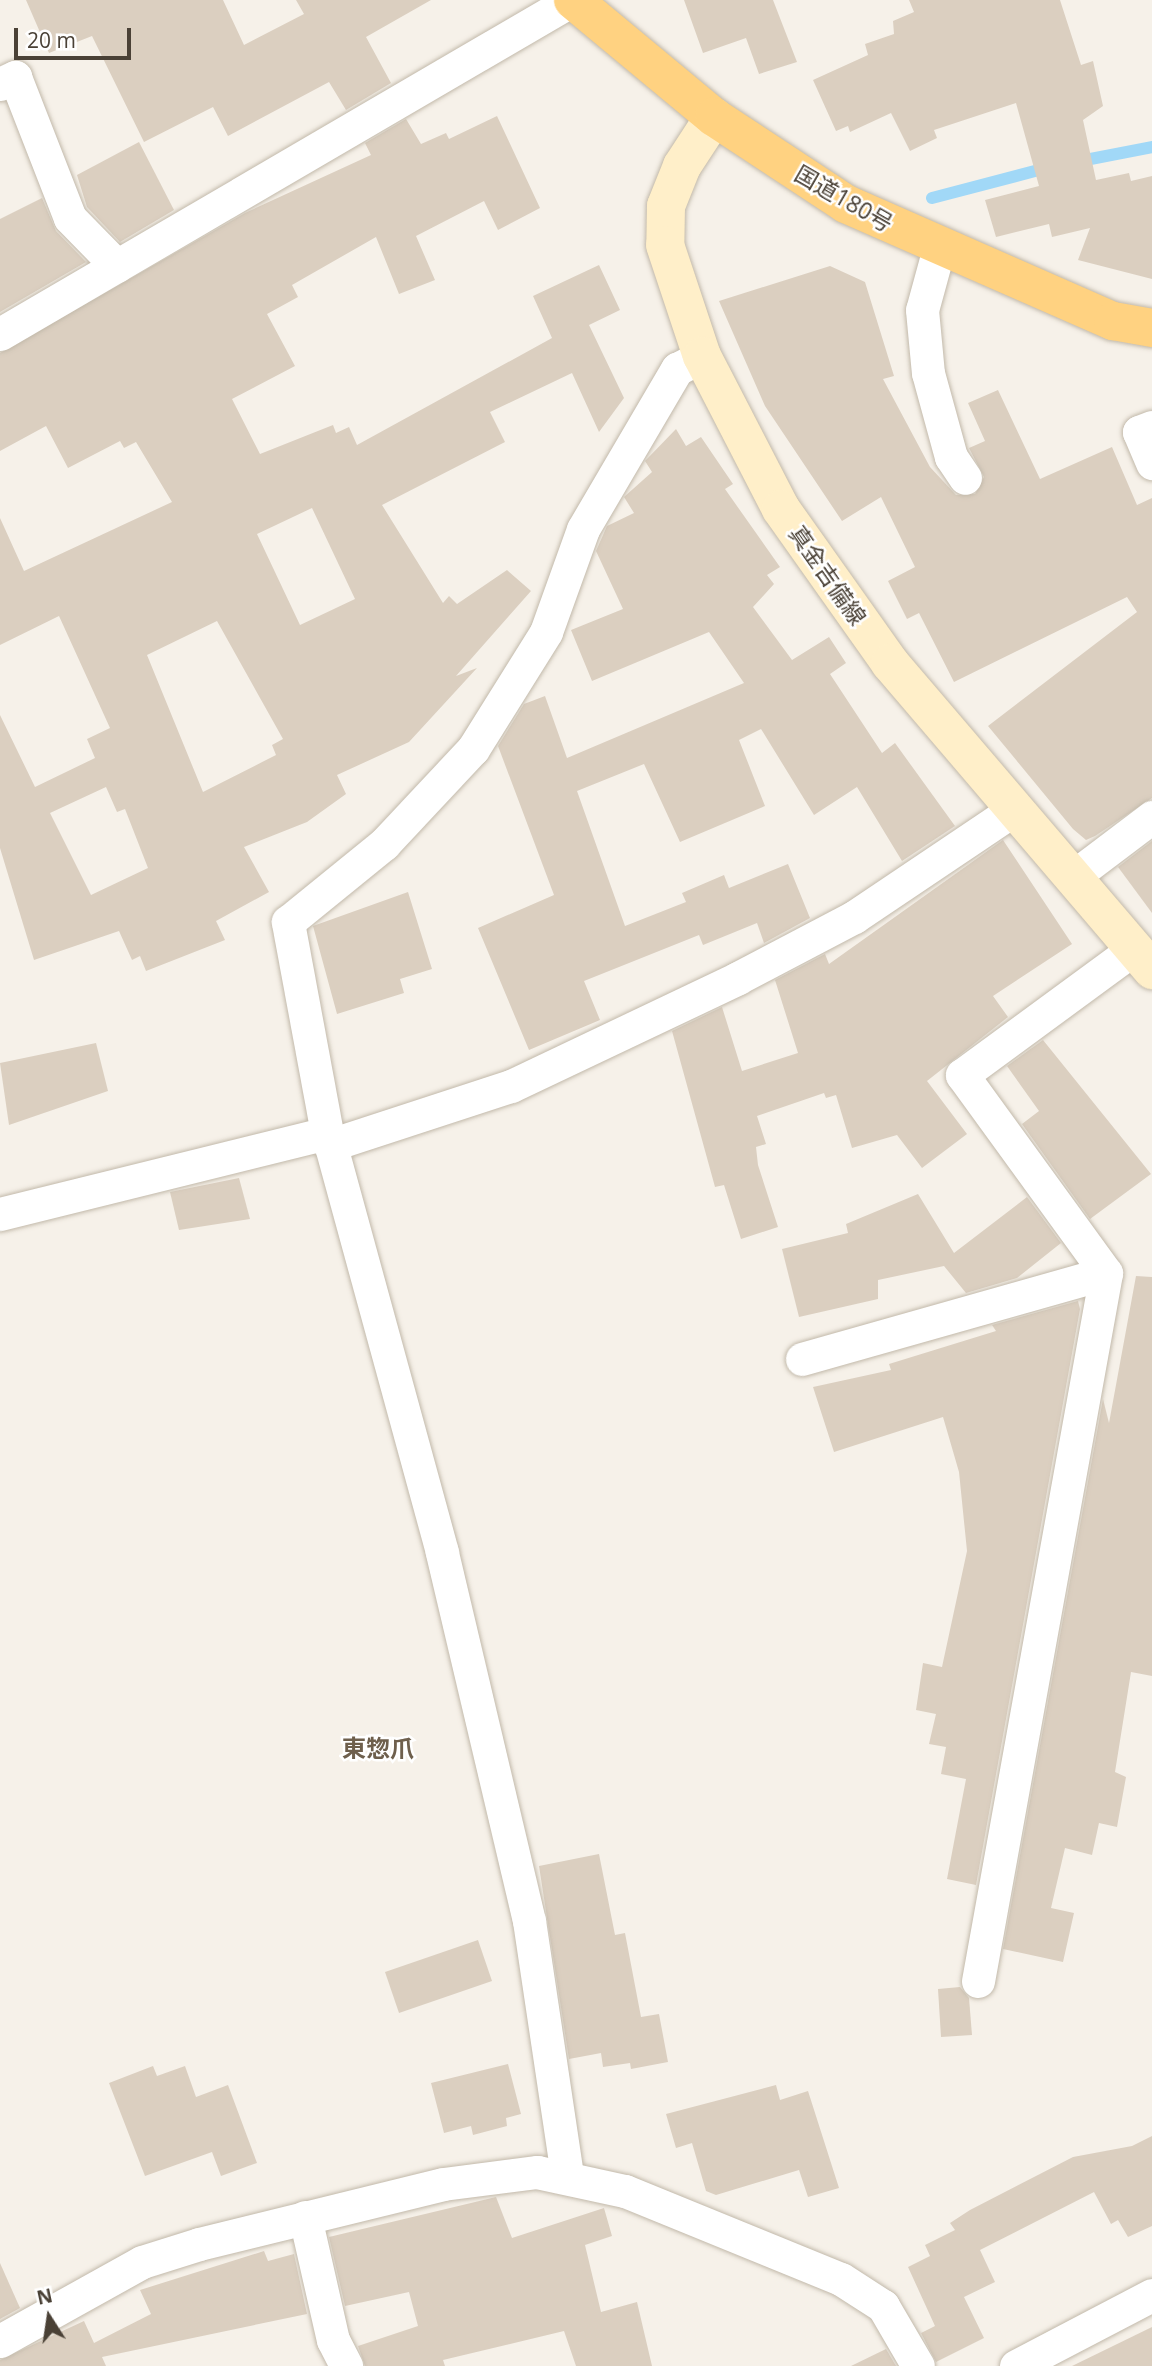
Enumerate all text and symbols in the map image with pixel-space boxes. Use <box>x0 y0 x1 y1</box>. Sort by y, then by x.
scale bar <box>18 14 135 58</box>
text: 20 m <box>27 26 76 54</box>
street label: 国道180号 <box>790 159 898 237</box>
street label: 真金吉備線 <box>784 520 872 630</box>
district label: 東惣爪 <box>342 1734 414 1762</box>
north arrow <box>14 2282 84 2352</box>
text: N <box>34 2282 55 2311</box>

